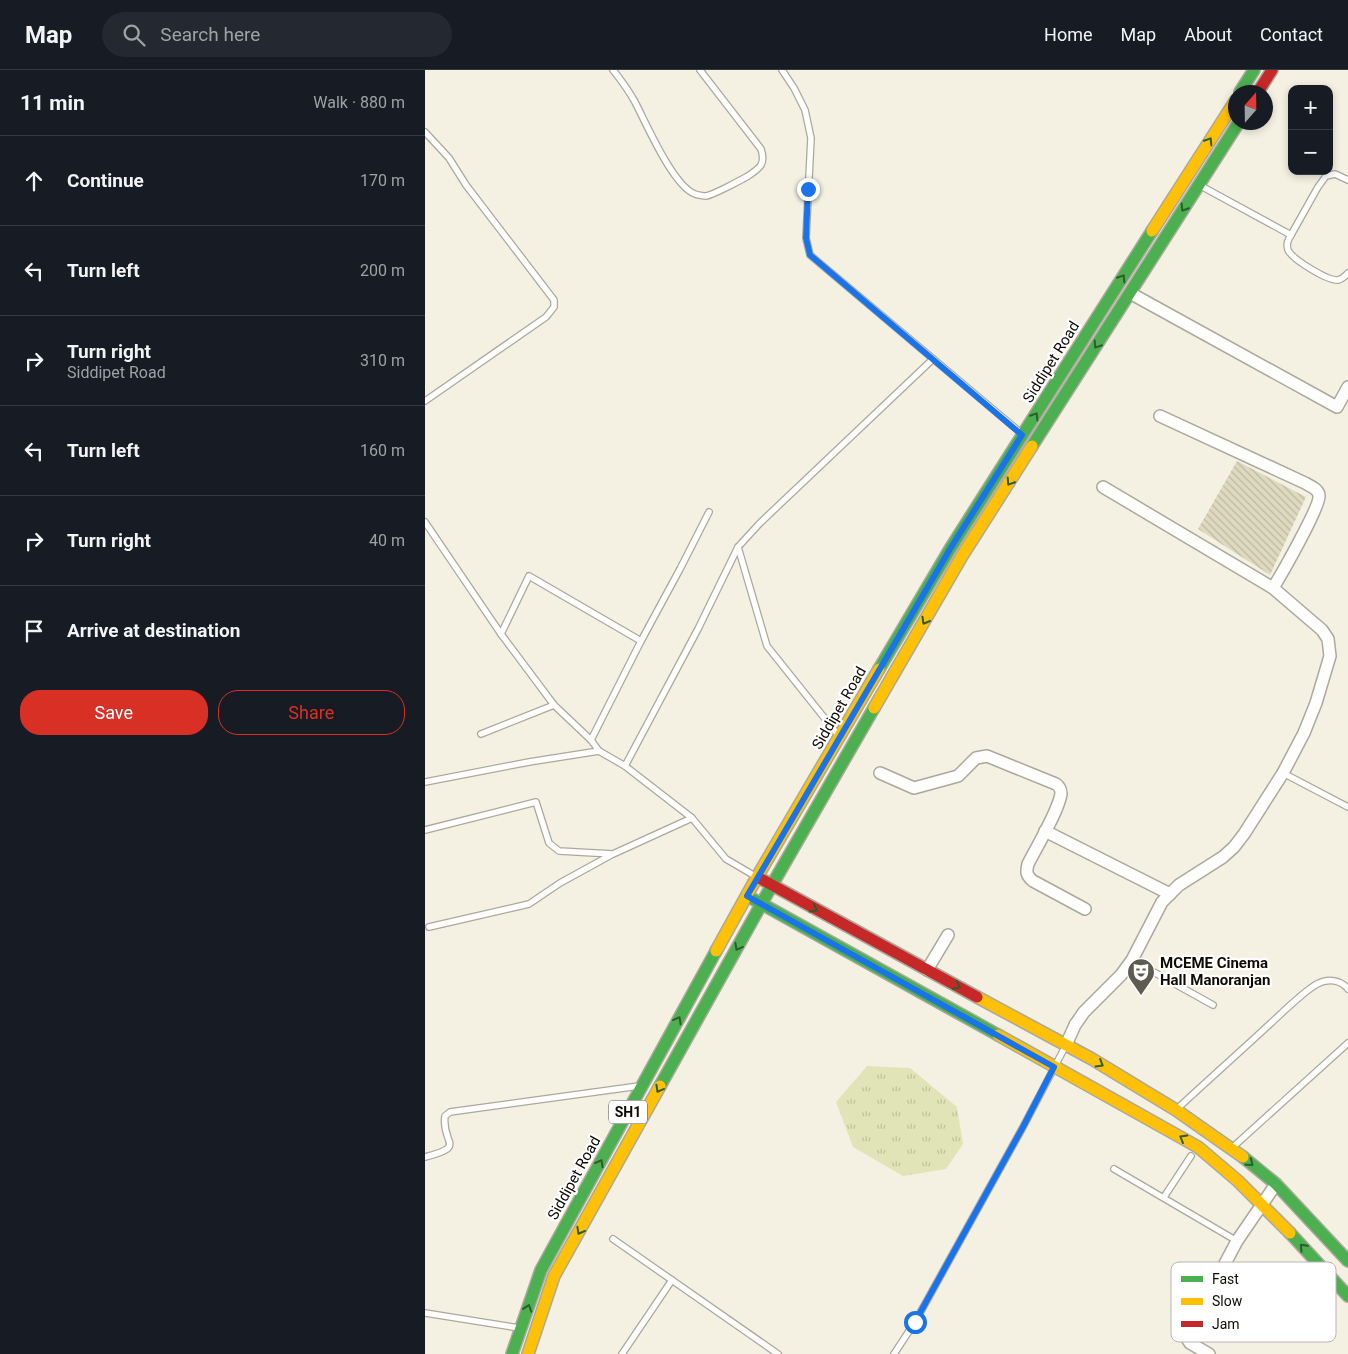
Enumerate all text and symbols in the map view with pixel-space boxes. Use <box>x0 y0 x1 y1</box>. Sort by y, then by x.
search box <box>102 12 452 57</box>
text: Map <box>25 21 72 49</box>
icon: search <box>120 21 148 49</box>
text: Search here <box>160 23 260 46</box>
text: Home <box>1044 24 1093 45</box>
text: Map <box>1121 24 1156 45</box>
text: About <box>1184 24 1232 45</box>
text: Contact <box>1260 24 1323 45</box>
north arrow <box>1228 85 1273 130</box>
map controls <box>1288 85 1333 175</box>
button: + <box>1288 85 1333 130</box>
text: 11 min <box>20 91 85 115</box>
text: Walk · 880 m <box>313 93 405 112</box>
button: − <box>1288 130 1333 175</box>
one-way arrow <box>1203 138 1212 147</box>
icon: ahead <box>20 167 48 195</box>
text: Continue <box>67 169 144 192</box>
text: 170 m <box>360 171 405 190</box>
route end <box>797 178 820 201</box>
one-way arrow <box>1181 202 1190 212</box>
icon: left <box>20 257 48 285</box>
text: Turn left <box>67 259 140 282</box>
text: 200 m <box>360 261 405 280</box>
one-way arrow <box>1116 275 1125 284</box>
street label: Siddipet Road <box>1019 318 1083 406</box>
one-way arrow <box>1094 339 1103 349</box>
text: Turn right <box>67 340 151 363</box>
icon: right <box>20 347 48 375</box>
text: 310 m <box>360 351 405 370</box>
text: Siddipet Road <box>67 363 166 382</box>
one-way arrow <box>1028 412 1038 421</box>
icon: left <box>20 437 48 465</box>
text: Turn left <box>67 439 140 462</box>
text: 160 m <box>360 441 405 460</box>
one-way arrow <box>1006 477 1016 486</box>
icon: right <box>20 527 48 555</box>
text: Turn right <box>67 529 151 552</box>
text: 40 m <box>369 531 405 550</box>
one-way arrow <box>921 615 931 624</box>
icon: arrive <box>20 617 48 645</box>
text: Arrive at destination <box>67 619 240 642</box>
street label: Siddipet Road <box>808 663 870 753</box>
button: Save <box>20 690 208 735</box>
button: Share <box>218 690 405 735</box>
one-way arrow <box>809 903 818 913</box>
one-way arrow <box>734 941 744 950</box>
place label: MCEME Cinema Hall Manoranjan <box>1160 954 1270 989</box>
theatre icon: MCEME Cinema Hall Manoranjan <box>1126 957 1156 996</box>
one-way arrow <box>952 980 961 990</box>
one-way arrow <box>672 1017 682 1026</box>
one-way arrow <box>1094 1058 1103 1068</box>
one-way arrow <box>655 1083 665 1092</box>
road number: SH1 <box>609 1100 647 1124</box>
street label: Siddipet Road <box>544 1133 604 1223</box>
one-way arrow <box>1179 1135 1188 1145</box>
one-way arrow <box>1244 1157 1253 1166</box>
one-way arrow <box>594 1159 604 1168</box>
one-way arrow <box>576 1225 586 1234</box>
one-way arrow <box>1300 1244 1309 1253</box>
legend <box>1171 1262 1336 1342</box>
text: Fast <box>1212 1271 1239 1287</box>
text: Slow <box>1212 1293 1243 1309</box>
one-way arrow <box>522 1304 532 1313</box>
route start <box>904 1311 927 1334</box>
text: Jam <box>1212 1316 1240 1332</box>

